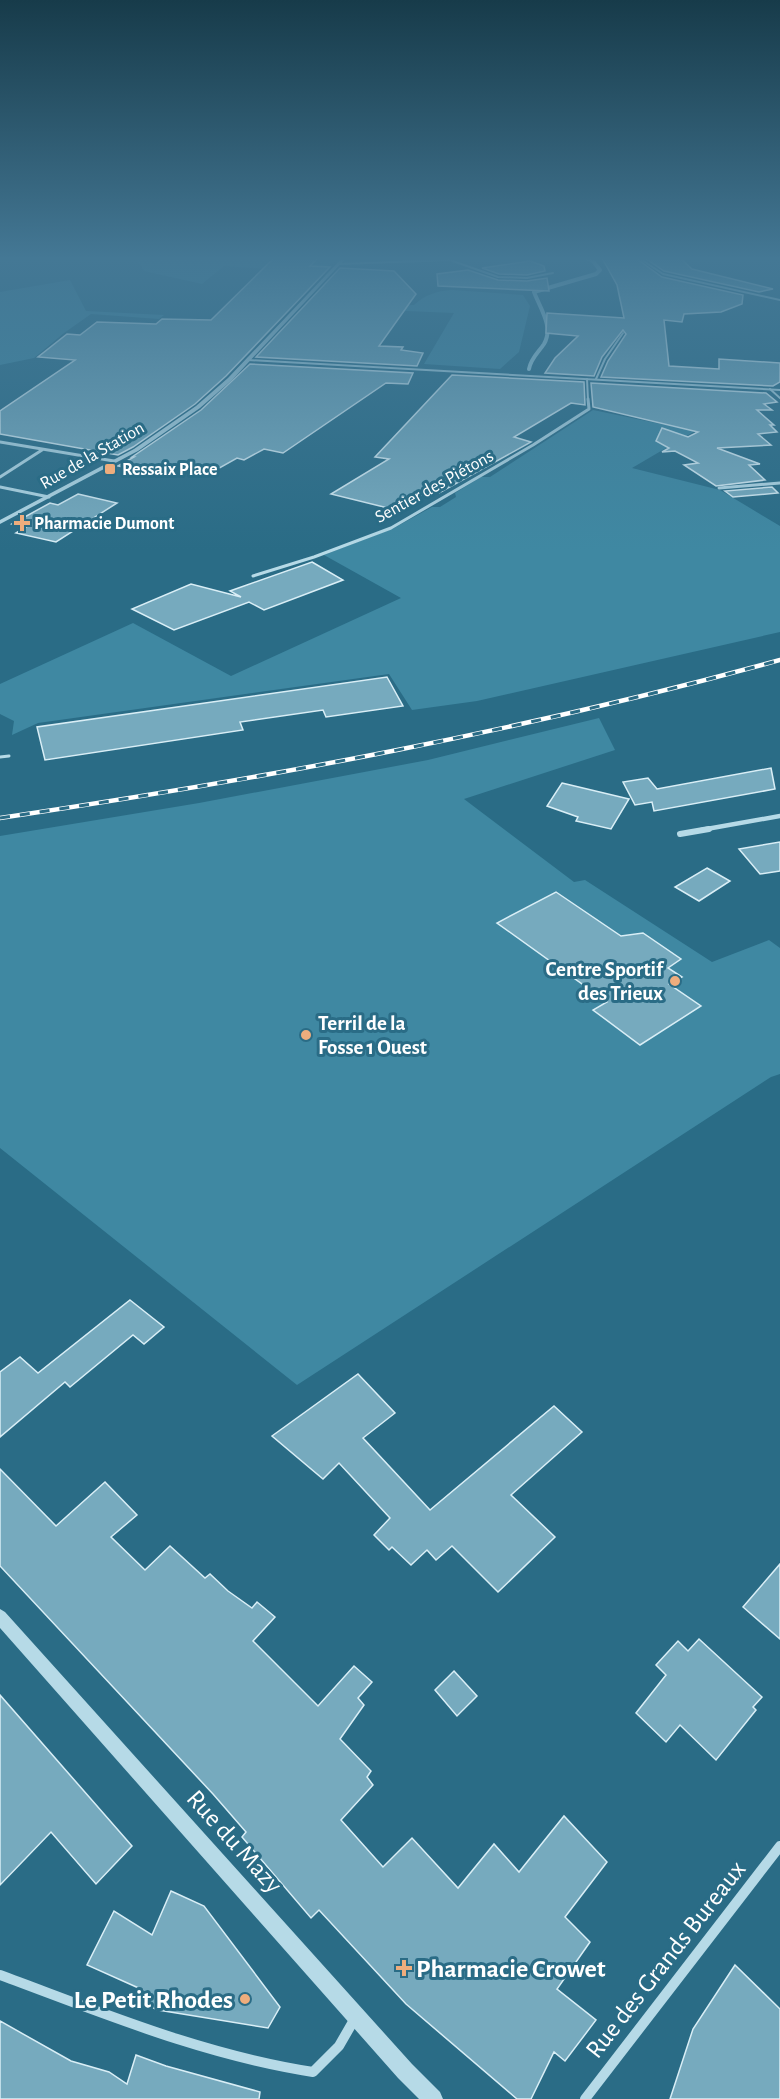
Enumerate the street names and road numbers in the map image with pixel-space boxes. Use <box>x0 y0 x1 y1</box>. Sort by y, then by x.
street label: Rue de la Station <box>37 419 148 493</box>
street label: Sentier des Piétons <box>372 447 497 527</box>
street label: Rue du Mazy <box>182 1785 287 1898</box>
street label: Rue des Grands Bureaux <box>581 1856 751 2063</box>

